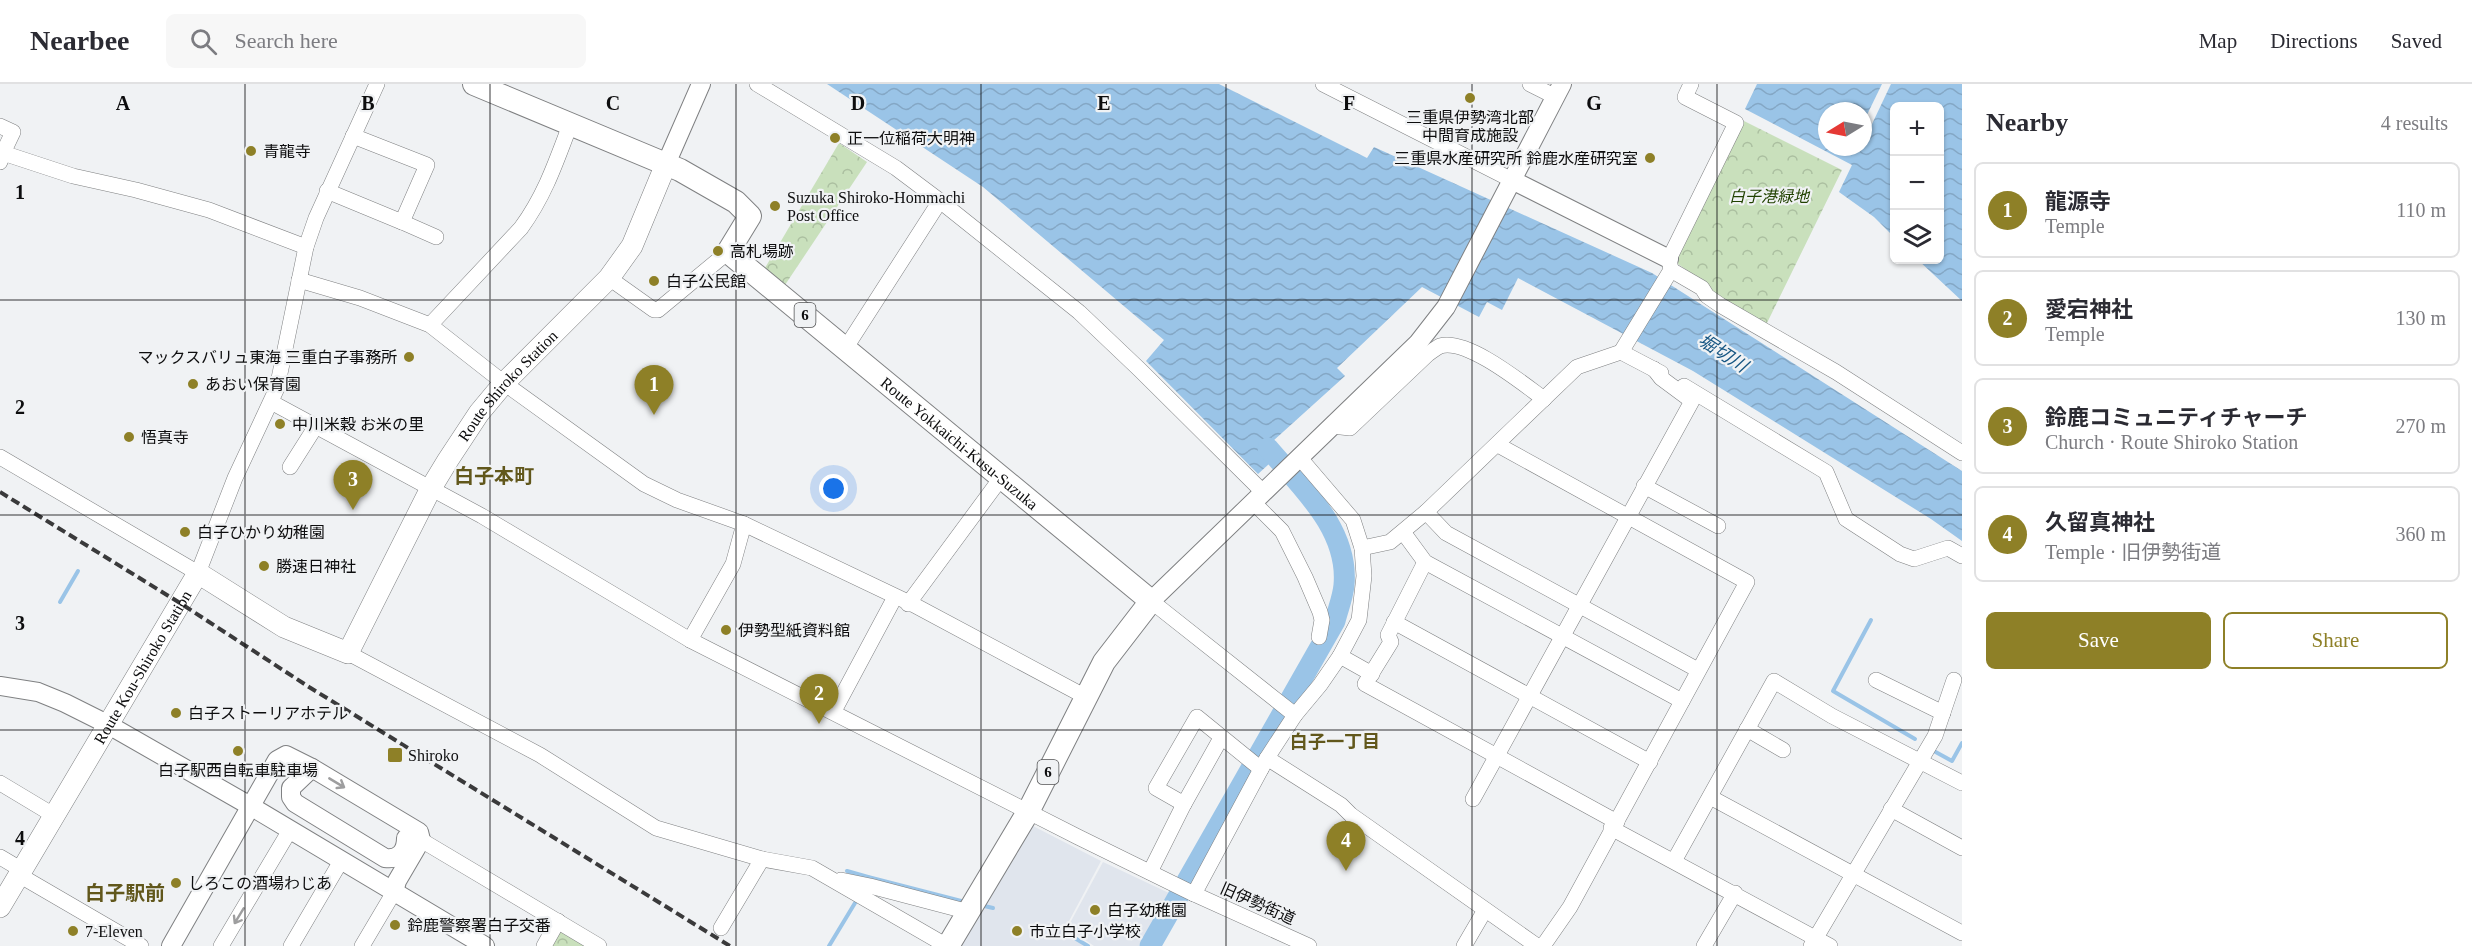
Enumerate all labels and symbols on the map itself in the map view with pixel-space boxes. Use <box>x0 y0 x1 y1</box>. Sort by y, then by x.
marker: 三重県伊勢湾北部 中間育成施設 <box>1463 91 1477 105</box>
text: A <box>116 92 131 114</box>
text: B <box>361 92 375 114</box>
text: C <box>606 92 620 114</box>
text: D <box>851 92 865 114</box>
text: E <box>1097 92 1111 114</box>
text: F <box>1343 92 1355 114</box>
text: G <box>1586 92 1602 114</box>
north arrow <box>1818 102 1872 156</box>
place label: 三重県伊勢湾北部 中間育成施設 <box>1406 109 1534 144</box>
place label: 正一位稲荷大明神 <box>847 130 975 147</box>
marker: 正一位稲荷大明神 <box>828 131 842 145</box>
place label: 青龍寺 <box>263 143 311 160</box>
marker: 青龍寺 <box>244 144 258 158</box>
place label: 三重県水産研究所 鈴鹿水産研究室 <box>1394 150 1638 167</box>
marker: 三重県水産研究所 鈴鹿水産研究室 <box>1643 151 1657 165</box>
text: 1 <box>15 181 25 203</box>
park label: 白子港緑地 <box>1729 188 1811 205</box>
place label: Suzuka Shiroko-Hommachi Post Office <box>787 189 966 224</box>
marker: Suzuka Shiroko-Hommachi Post Office <box>768 199 782 213</box>
place label: 高札場跡 <box>730 243 794 260</box>
marker: 高札場跡 <box>711 244 725 258</box>
place label: 白子公民館 <box>666 273 746 290</box>
marker: 白子公民館 <box>647 274 661 288</box>
road number: 6 <box>794 303 816 327</box>
street label: Route Shiroko Station <box>455 327 561 445</box>
water label: 堀切川 <box>1695 330 1753 377</box>
place label: マックスバリュ東海 三重白子事務所 <box>137 349 397 366</box>
marker: マックスバリュ東海 三重白子事務所 <box>402 350 416 364</box>
pin: 1 <box>634 366 674 415</box>
street label: Route Yokkaichi-Kusu-Suzuka <box>877 374 1041 513</box>
place label: あおい保育園 <box>205 376 301 393</box>
marker: あおい保育園 <box>186 377 200 391</box>
text: 2 <box>15 396 25 418</box>
place label: 中川米穀 お米の里 <box>292 416 424 433</box>
marker: 中川米穀 お米の里 <box>273 417 287 431</box>
place label: 悟真寺 <box>141 429 189 446</box>
marker: 悟真寺 <box>122 430 136 444</box>
pin: 3 <box>334 460 372 510</box>
district label: 白子本町 <box>454 465 534 487</box>
your location <box>819 474 848 503</box>
place label: 白子ひかり幼稚園 <box>197 524 325 541</box>
marker: 白子ひかり幼稚園 <box>178 525 192 539</box>
place label: 勝速日神社 <box>276 558 356 575</box>
marker: 勝速日神社 <box>257 559 271 573</box>
street label: Route Kou-Shiroko Station <box>91 588 195 747</box>
text: 3 <box>15 612 25 634</box>
place label: 伊勢型紙資料館 <box>738 622 850 639</box>
marker: 伊勢型紙資料館 <box>719 623 733 637</box>
pin: 2 <box>800 674 838 724</box>
place label: 白子ストーリアホテル <box>188 705 348 722</box>
marker: 白子ストーリアホテル <box>169 706 183 720</box>
district label: 白子一丁目 <box>1290 732 1380 752</box>
marker: 白子駅西自転車駐車場 <box>231 744 245 758</box>
marker: Shiroko <box>386 746 404 764</box>
place label: Shiroko <box>408 747 459 764</box>
road number: 6 <box>1038 760 1058 784</box>
place label: 白子駅西自転車駐車場 <box>158 762 318 779</box>
one-way arrow <box>328 777 345 789</box>
pin: 4 <box>1326 822 1366 871</box>
text: 4 <box>15 827 25 849</box>
place label: しろこの酒場わじあ <box>188 875 332 892</box>
marker: しろこの酒場わじあ <box>169 876 183 890</box>
street label: 旧伊勢街道 <box>1218 879 1298 927</box>
district label: 白子駅前 <box>85 882 165 904</box>
place label: 白子幼稚園 <box>1107 902 1187 919</box>
marker: 白子幼稚園 <box>1088 903 1102 917</box>
one-way arrow <box>232 907 244 924</box>
place label: 鈴鹿警察署白子交番 <box>407 917 551 934</box>
marker: 鈴鹿警察署白子交番 <box>388 918 402 932</box>
place label: 7-Eleven <box>85 923 143 940</box>
place label: 市立白子小学校 <box>1029 923 1141 940</box>
marker: 7-Eleven <box>66 924 80 938</box>
marker: 市立白子小学校 <box>1010 924 1024 938</box>

